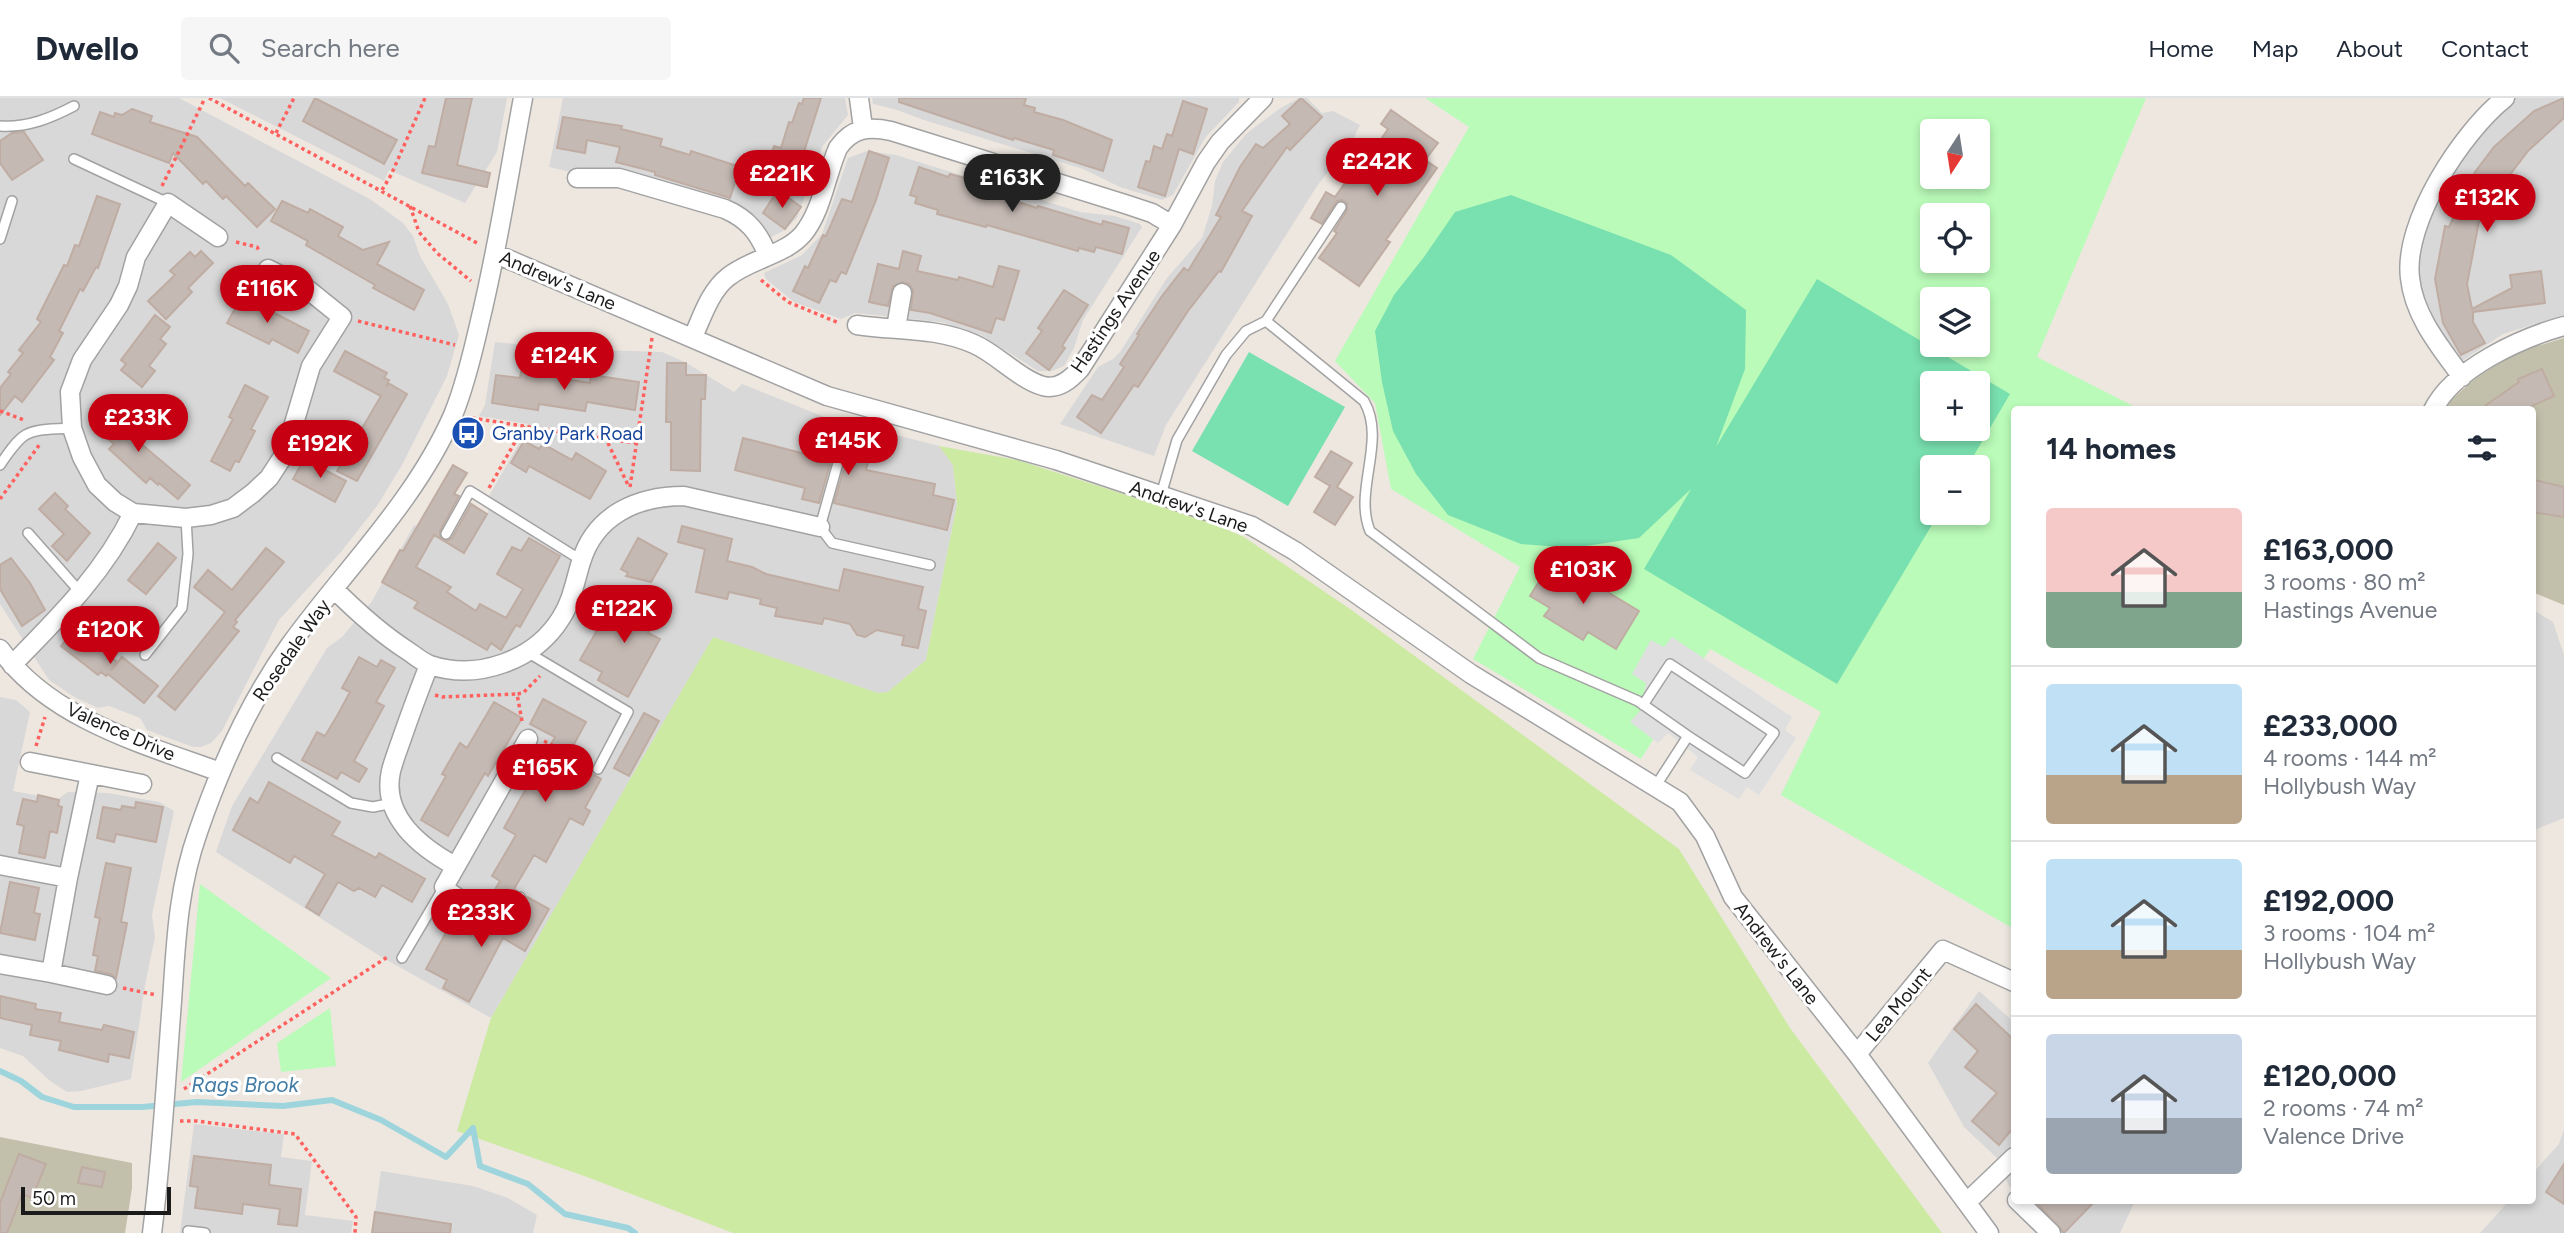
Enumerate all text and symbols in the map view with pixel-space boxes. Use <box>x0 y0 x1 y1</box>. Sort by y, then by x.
search box <box>181 17 671 80</box>
text: Dwello <box>35 29 139 68</box>
icon: search <box>205 29 243 67</box>
text: Search here <box>261 32 400 64</box>
text: Home <box>2148 34 2214 63</box>
text: Map <box>2252 34 2298 63</box>
text: About <box>2336 34 2403 63</box>
text: Contact <box>2441 34 2529 63</box>
north arrow <box>1920 119 1990 189</box>
map controls <box>1920 119 1990 525</box>
pin: £242K <box>1328 139 1426 198</box>
text: £242K <box>1342 147 1412 175</box>
pin: £221K <box>733 150 831 210</box>
pin: £163K <box>963 155 1061 214</box>
text: £221K <box>749 159 815 187</box>
text: £163K <box>980 163 1044 191</box>
pin: £132K <box>2438 174 2536 234</box>
text: £132K <box>2455 183 2519 211</box>
button: locate <box>1920 203 1990 273</box>
street label: Hastings Avenue <box>1066 245 1165 377</box>
street label: Andrew's Lane <box>496 246 619 315</box>
pin: £116K <box>218 266 316 325</box>
text: £116K <box>236 274 298 302</box>
button: layers <box>1920 287 1990 357</box>
pin: £124K <box>515 332 613 392</box>
text: £124K <box>531 341 597 369</box>
button: + <box>1920 371 1990 441</box>
pin: £233K <box>89 394 187 454</box>
text: £233K <box>104 403 172 431</box>
bus stop icon: Granby Park Road <box>449 414 487 452</box>
pin: £145K <box>799 418 897 477</box>
pin: £192K <box>271 420 369 480</box>
place label: Granby Park Road <box>492 422 643 445</box>
text: £145K <box>815 426 881 454</box>
text: £192K <box>287 429 353 457</box>
icon: filters <box>2463 429 2501 467</box>
text: 14 homes <box>2046 430 2176 467</box>
button: − <box>1920 455 1990 525</box>
street label: Andrew's Lane <box>1127 475 1251 538</box>
text: £163,000 <box>2263 531 2394 568</box>
icon: home <box>2102 536 2186 620</box>
pin: £103K <box>1534 546 1632 606</box>
text: £103K <box>1550 555 1616 583</box>
text: 3 rooms · 80 m² <box>2263 568 2426 596</box>
pin: £122K <box>575 586 673 645</box>
text: £122K <box>591 594 657 622</box>
street label: Rosedale Way <box>248 595 335 706</box>
text: Hastings Avenue <box>2263 596 2437 624</box>
pin: £120K <box>61 606 159 666</box>
text: £120K <box>77 615 143 643</box>
street label: Valence Drive <box>63 697 179 766</box>
text: £233,000 <box>2263 707 2398 744</box>
icon: home <box>2102 712 2186 796</box>
pin: £165K <box>496 744 594 804</box>
text: 4 rooms · 144 m² <box>2263 744 2437 772</box>
text: £165K <box>512 753 578 781</box>
text: Hollybush Way <box>2263 772 2416 800</box>
text: £192,000 <box>2263 882 2394 919</box>
icon: home <box>2102 887 2186 971</box>
pin: £233K <box>432 890 530 949</box>
street label: Andrew's Lane <box>1729 897 1824 1009</box>
text: £233K <box>447 898 515 926</box>
text: 3 rooms · 104 m² <box>2263 919 2435 947</box>
text: Hollybush Way <box>2263 947 2416 975</box>
street label: Lea Mount <box>1861 962 1936 1046</box>
text: £120,000 <box>2263 1057 2396 1094</box>
icon: home <box>2102 1062 2186 1146</box>
water label: Rags Brook <box>191 1072 300 1097</box>
text: 2 rooms · 74 m² <box>2263 1094 2424 1122</box>
text: Valence Drive <box>2263 1122 2404 1150</box>
scale bar <box>21 1184 172 1216</box>
text: 50 m <box>32 1187 76 1210</box>

